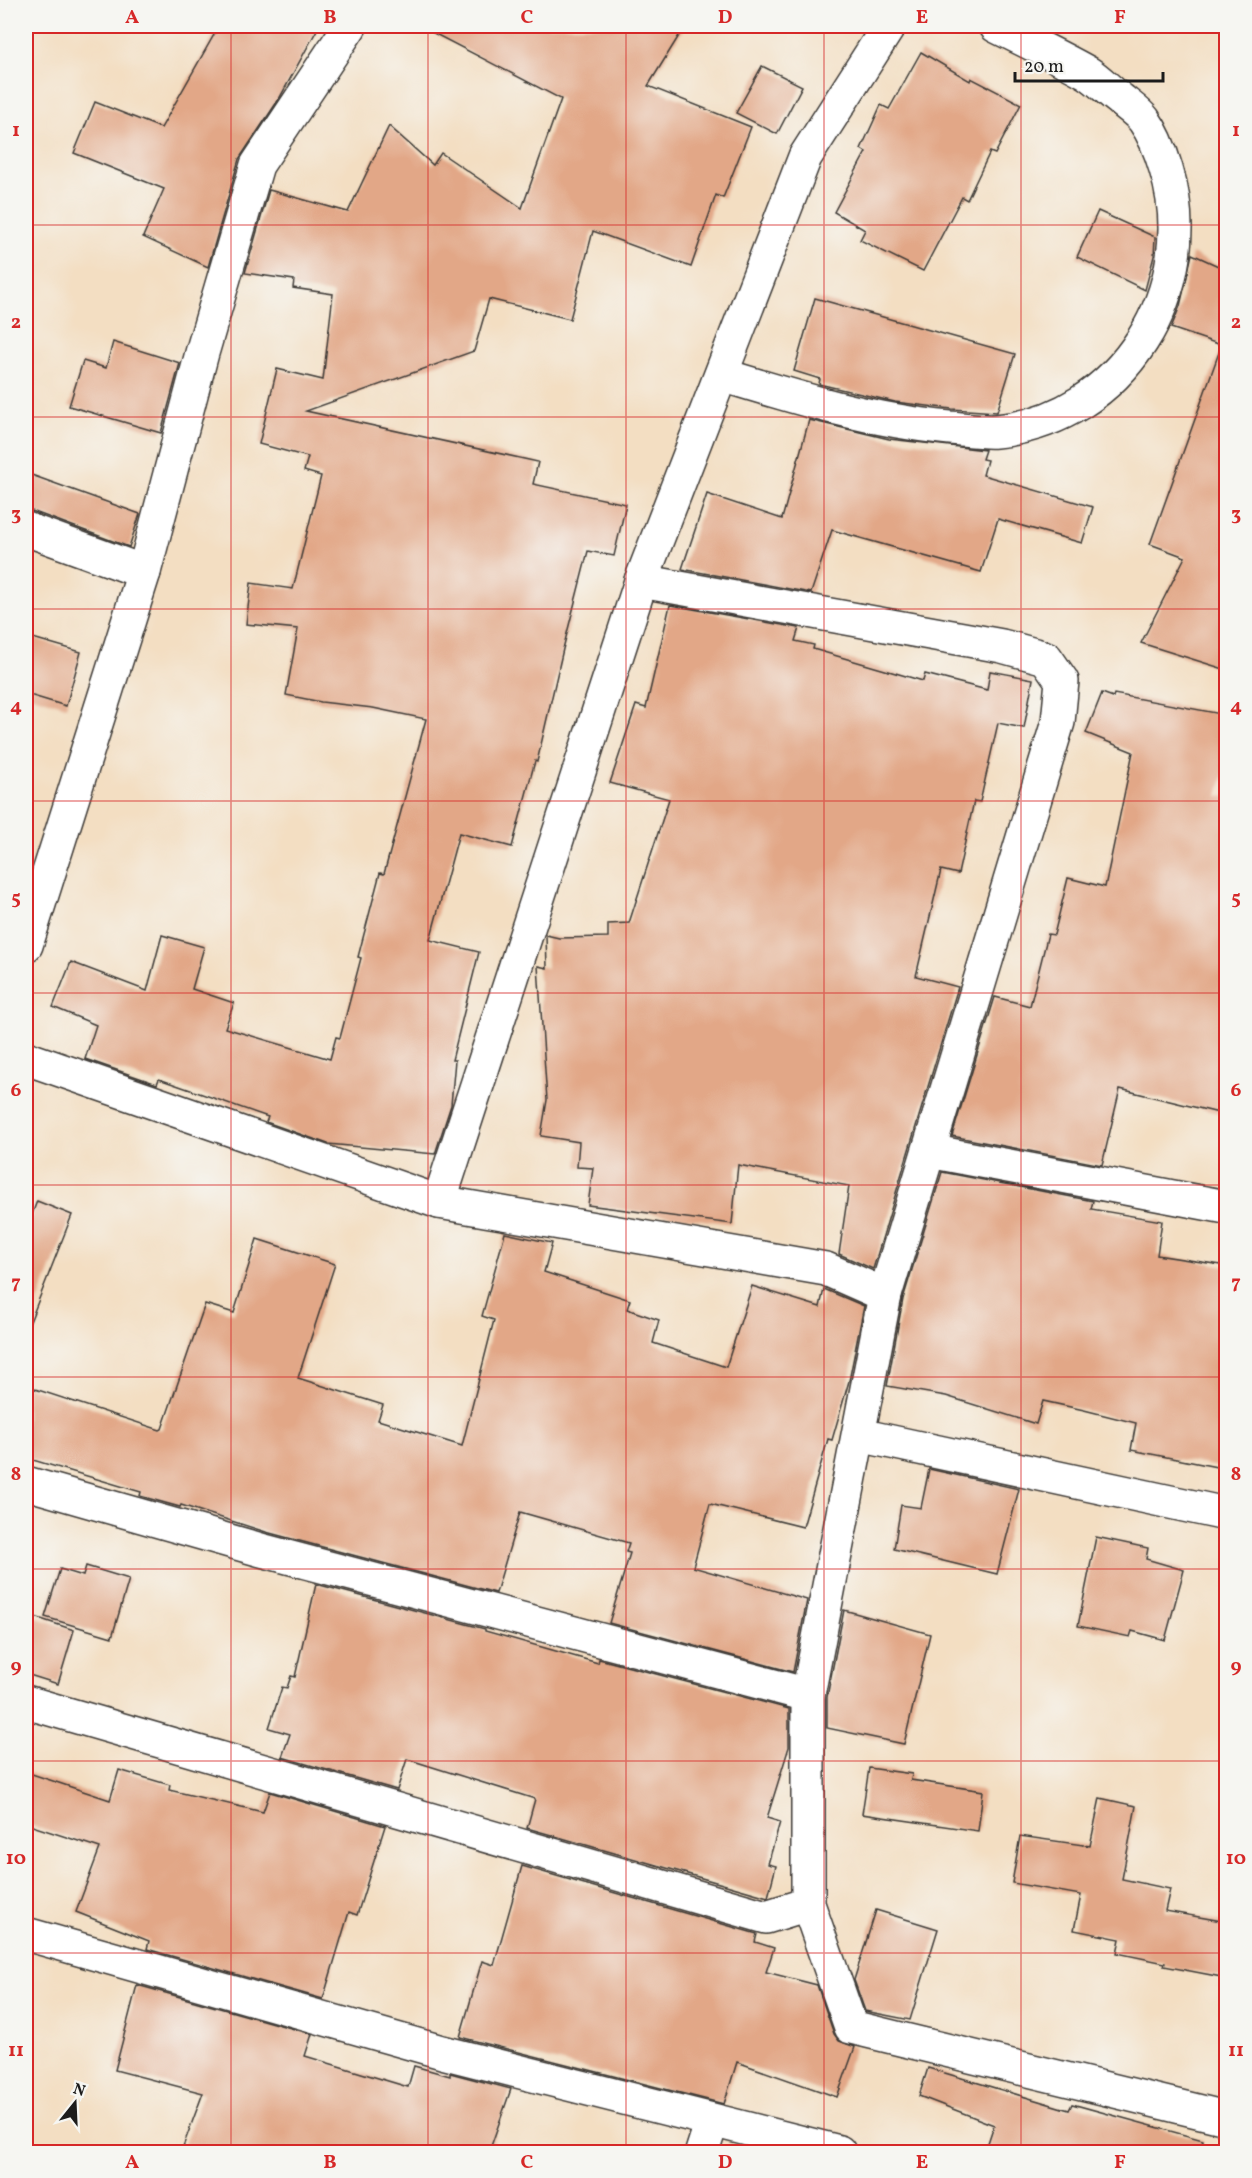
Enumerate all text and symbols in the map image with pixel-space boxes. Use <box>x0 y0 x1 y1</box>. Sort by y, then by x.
text: A <box>125 4 139 32</box>
text: B <box>323 4 337 32</box>
text: C <box>521 4 534 32</box>
text: D <box>718 4 732 32</box>
text: E <box>916 4 928 32</box>
text: F <box>1114 4 1126 32</box>
scale bar <box>1015 45 1164 83</box>
text: 20 m <box>1024 55 1064 80</box>
text: 1 <box>12 117 20 145</box>
text: 1 <box>1232 117 1240 145</box>
text: 2 <box>11 309 21 337</box>
text: 2 <box>1231 309 1241 337</box>
text: 3 <box>11 501 21 529</box>
text: 3 <box>1231 501 1241 529</box>
text: 4 <box>10 693 22 721</box>
text: 4 <box>1230 693 1242 721</box>
text: 5 <box>11 885 21 913</box>
text: 5 <box>1231 885 1241 913</box>
text: 6 <box>11 1077 22 1105</box>
text: 6 <box>1231 1077 1242 1105</box>
text: 7 <box>11 1269 21 1297</box>
text: 7 <box>1231 1269 1241 1297</box>
text: 8 <box>11 1461 21 1489</box>
text: 8 <box>1231 1461 1241 1489</box>
text: 9 <box>10 1653 22 1681</box>
text: 9 <box>1230 1653 1242 1681</box>
text: 10 <box>6 1845 26 1873</box>
text: 10 <box>1226 1845 1246 1873</box>
text: 11 <box>8 2037 24 2065</box>
text: 11 <box>1228 2037 1244 2065</box>
north arrow <box>45 2073 105 2133</box>
text: N <box>70 2078 88 2103</box>
text: A <box>125 2149 139 2177</box>
text: B <box>323 2149 337 2177</box>
text: C <box>521 2149 534 2177</box>
text: D <box>718 2149 732 2177</box>
text: E <box>916 2149 928 2177</box>
text: F <box>1114 2149 1126 2177</box>

